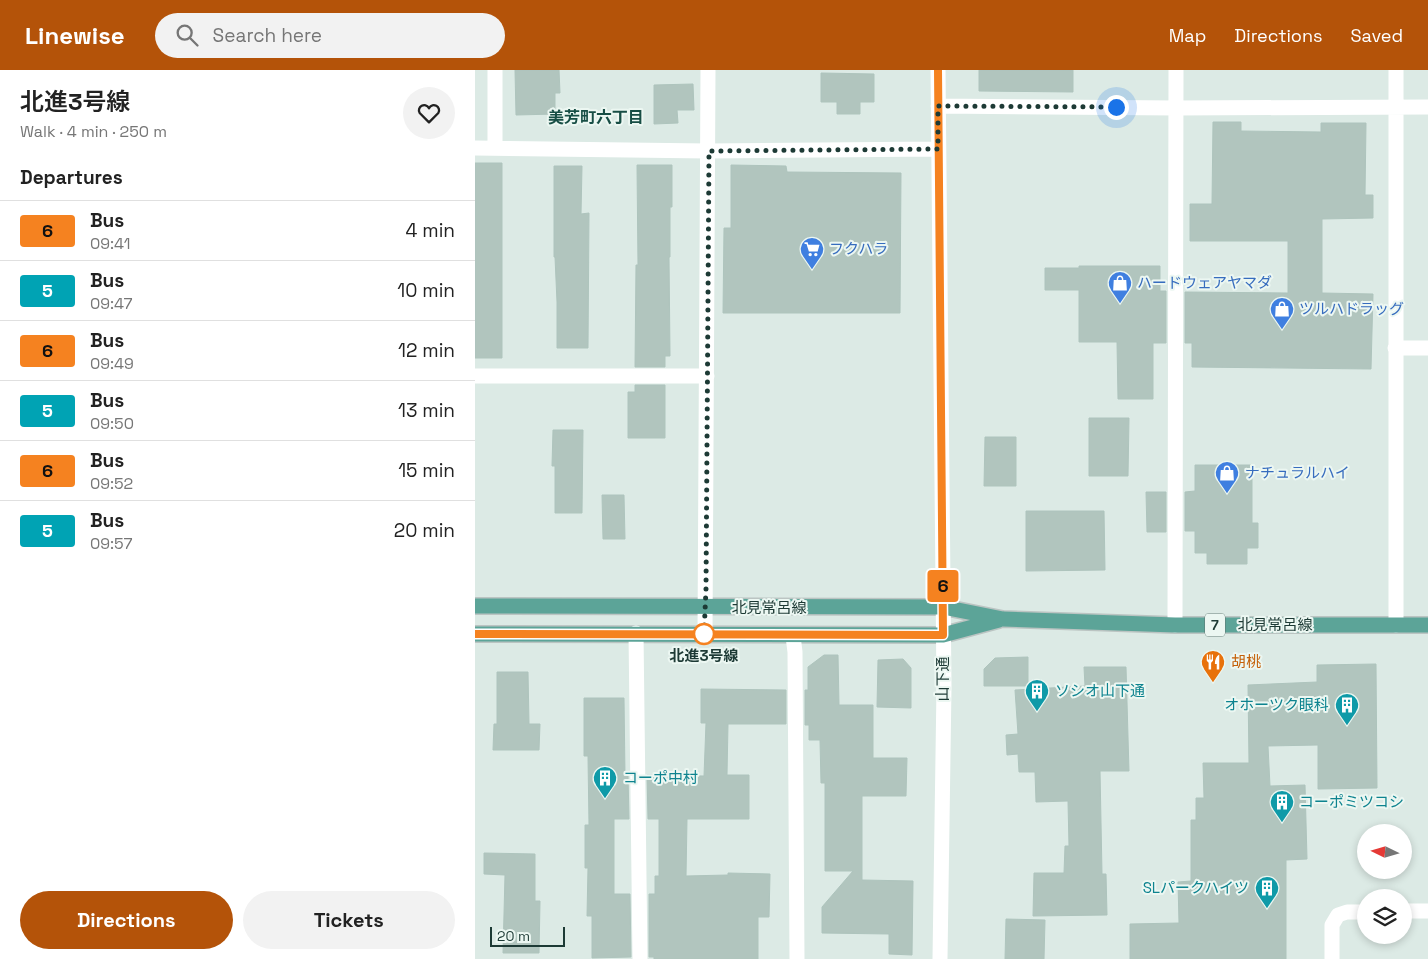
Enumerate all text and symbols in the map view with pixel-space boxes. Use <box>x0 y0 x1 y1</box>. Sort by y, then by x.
search box <box>155 13 505 58</box>
text: Linewise <box>25 20 125 51</box>
icon: search <box>173 21 201 49</box>
text: Search here <box>213 23 322 48</box>
text: Map <box>1169 24 1206 47</box>
text: Directions <box>1234 24 1323 47</box>
text: Saved <box>1351 24 1403 47</box>
text: 北進3号線 <box>20 86 131 117</box>
button: heart <box>403 87 455 139</box>
your location <box>1104 95 1129 120</box>
district label: 美芳町六丁目 <box>548 107 644 128</box>
text: Walk · 4 min · 250 m <box>20 121 167 142</box>
text: Departures <box>20 165 123 190</box>
text: Bus <box>90 208 124 233</box>
text: 4 min <box>406 218 455 243</box>
text: 6 <box>42 219 53 242</box>
text: 09:41 <box>90 233 130 254</box>
supermarket icon: フクハラ <box>799 236 825 270</box>
place label: フクハラ <box>829 239 888 258</box>
text: Bus <box>90 268 124 293</box>
shop icon: ハードウェアヤマダ <box>1107 270 1133 304</box>
place label: ハードウェアヤマダ <box>1137 273 1272 292</box>
text: 10 min <box>397 278 455 303</box>
text: 5 <box>42 279 53 302</box>
text: 09:47 <box>90 293 133 314</box>
shop icon: ツルハドラッグ <box>1269 296 1295 330</box>
place label: ツルハドラッグ <box>1299 299 1404 318</box>
text: Bus <box>90 328 124 353</box>
text: 12 min <box>398 338 455 363</box>
text: 6 <box>42 339 53 362</box>
text: 09:49 <box>90 353 134 374</box>
text: Bus <box>90 388 124 413</box>
text: 13 min <box>398 398 455 423</box>
text: 5 <box>42 399 53 422</box>
text: 09:50 <box>90 413 134 434</box>
text: Bus <box>90 448 124 473</box>
text: 15 min <box>398 458 455 483</box>
text: 6 <box>42 459 53 482</box>
shop icon: ナチュラルハイ <box>1214 460 1240 494</box>
place label: ナチュラルハイ <box>1245 463 1350 482</box>
text: 09:52 <box>90 473 133 494</box>
text: Bus <box>90 508 124 533</box>
text: 20 min <box>394 518 455 543</box>
text: 5 <box>42 519 53 542</box>
text: 09:57 <box>90 533 133 554</box>
line badge: 6 <box>927 570 959 602</box>
text: 6 <box>937 574 949 597</box>
street label: 北見常呂線 <box>731 598 807 617</box>
road number: 7 <box>1205 614 1225 636</box>
street label: 北見常呂線 <box>1237 615 1313 634</box>
marker: 北進3号線 <box>693 623 715 645</box>
place label: 北進3号線 <box>669 646 739 665</box>
restaurant icon: 胡桃 <box>1200 649 1226 683</box>
place label: 胡桃 <box>1231 652 1261 671</box>
street label: 山下通 <box>933 656 952 702</box>
building icon: ソシオ山下通 <box>1024 678 1050 712</box>
place label: ソシオ山下通 <box>1055 681 1145 700</box>
building icon: オホーツク眼科 <box>1334 692 1360 726</box>
place label: オホーツク眼科 <box>1224 695 1329 714</box>
building icon: コーポ中村 <box>592 765 618 799</box>
place label: コーポ中村 <box>623 768 698 787</box>
building icon: コーポミツコシ <box>1269 789 1295 823</box>
place label: コーポミツコシ <box>1299 792 1404 811</box>
north arrow <box>1357 824 1413 879</box>
map controls <box>1357 824 1412 944</box>
building icon: SLパークハイツ <box>1254 875 1280 909</box>
place label: SLパークハイツ <box>1143 878 1249 897</box>
button: layers <box>1357 889 1412 944</box>
button: Directions <box>20 891 233 949</box>
button: Tickets <box>243 891 455 949</box>
scale bar <box>490 924 565 947</box>
text: 20 m <box>497 927 530 945</box>

